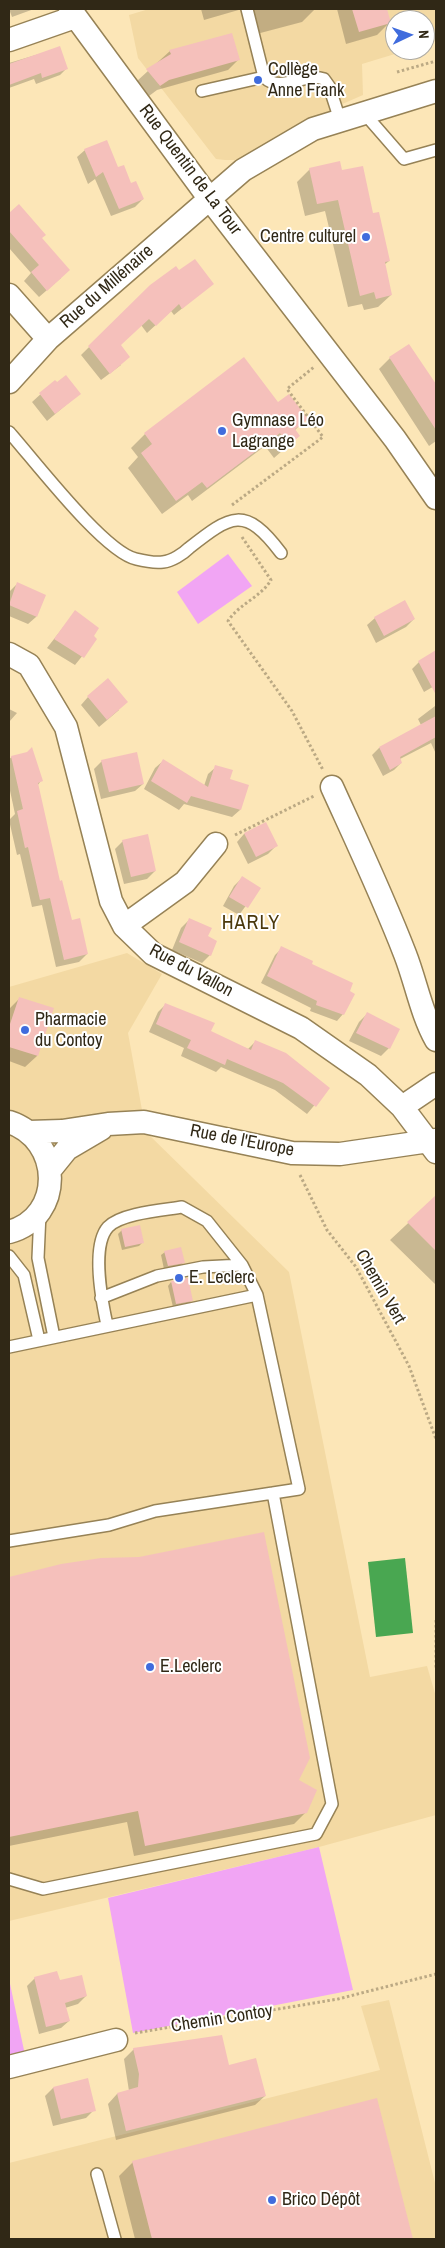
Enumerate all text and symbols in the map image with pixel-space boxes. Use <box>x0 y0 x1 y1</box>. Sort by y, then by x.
north arrow <box>385 10 435 60</box>
text: N <box>415 30 433 39</box>
place label: Collège Anne Frank <box>268 59 344 102</box>
marker: Collège Anne Frank <box>252 74 264 86</box>
street label: Rue Quentin de La Tour <box>134 101 246 239</box>
place label: Centre culturel <box>260 226 356 248</box>
marker: Centre culturel <box>360 231 372 243</box>
street label: Rue du Millénaire <box>56 241 158 333</box>
place label: Gymnase Léo Lagrange <box>232 410 324 452</box>
marker: Gymnase Léo Lagrange <box>216 425 228 437</box>
district label: HARLY <box>221 912 281 936</box>
street label: Rue du Vallon <box>145 940 237 1002</box>
place label: Pharmacie du Contoy <box>35 1009 106 1052</box>
marker: Pharmacie du Contoy <box>19 1024 31 1036</box>
street label: Rue de l'Europe <box>188 1120 296 1162</box>
street label: Chemin Vert <box>350 1246 410 1328</box>
place label: E. Leclerc <box>189 1267 255 1289</box>
marker: E. Leclerc <box>173 1272 185 1284</box>
place label: E.Leclerc <box>160 1656 222 1678</box>
marker: E.Leclerc <box>144 1661 156 1673</box>
street label: Chemin Contoy <box>170 2000 274 2038</box>
place label: Brico Dépôt <box>282 2189 360 2211</box>
marker: Brico Dépôt <box>266 2194 278 2206</box>

